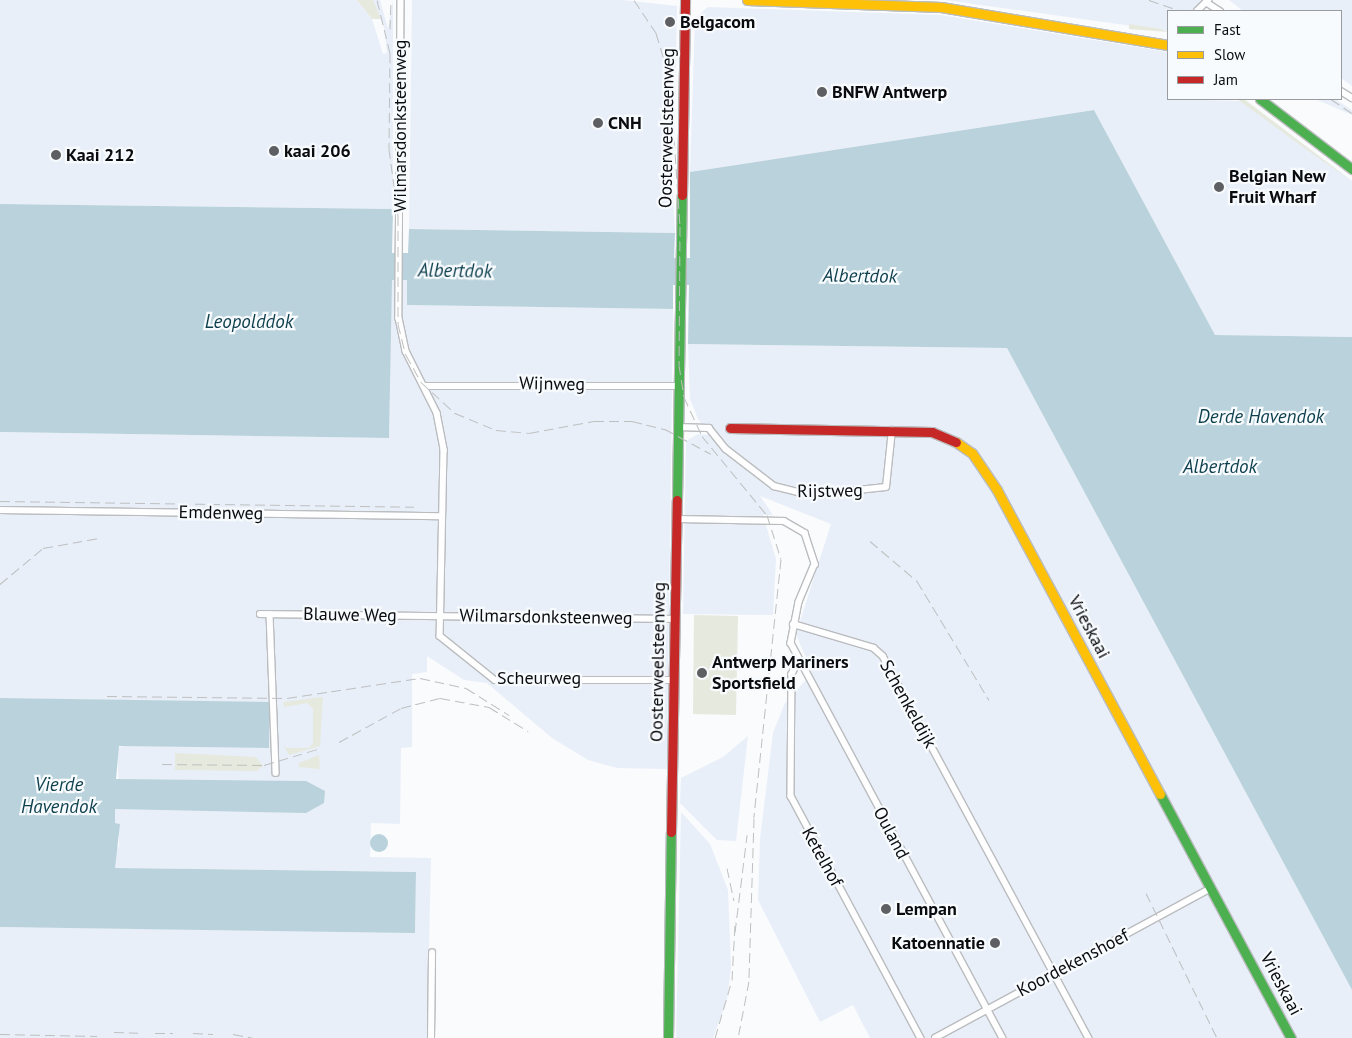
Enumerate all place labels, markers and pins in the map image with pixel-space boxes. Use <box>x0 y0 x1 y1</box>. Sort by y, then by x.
place label: Belgacom <box>680 11 755 33</box>
marker: Belgacom <box>664 16 676 28</box>
place label: BNFW Antwerp <box>832 81 948 103</box>
marker: BNFW Antwerp <box>816 86 828 98</box>
place label: CNH <box>608 112 642 134</box>
marker: CNH <box>592 117 604 129</box>
place label: kaai 206 <box>284 140 351 162</box>
place label: Kaai 212 <box>66 144 135 166</box>
marker: kaai 206 <box>268 145 280 157</box>
marker: Kaai 212 <box>50 149 62 161</box>
place label: Belgian New Fruit Wharf <box>1229 166 1326 208</box>
marker: Belgian New Fruit Wharf <box>1213 181 1225 193</box>
place label: Antwerp Mariners Sportsfield <box>712 652 849 694</box>
marker: Antwerp Mariners Sportsfield <box>696 667 708 679</box>
place label: Lempan <box>896 898 957 920</box>
marker: Lempan <box>880 903 892 915</box>
place label: Katoennatie <box>891 932 985 954</box>
marker: Katoennatie <box>989 937 1001 949</box>

